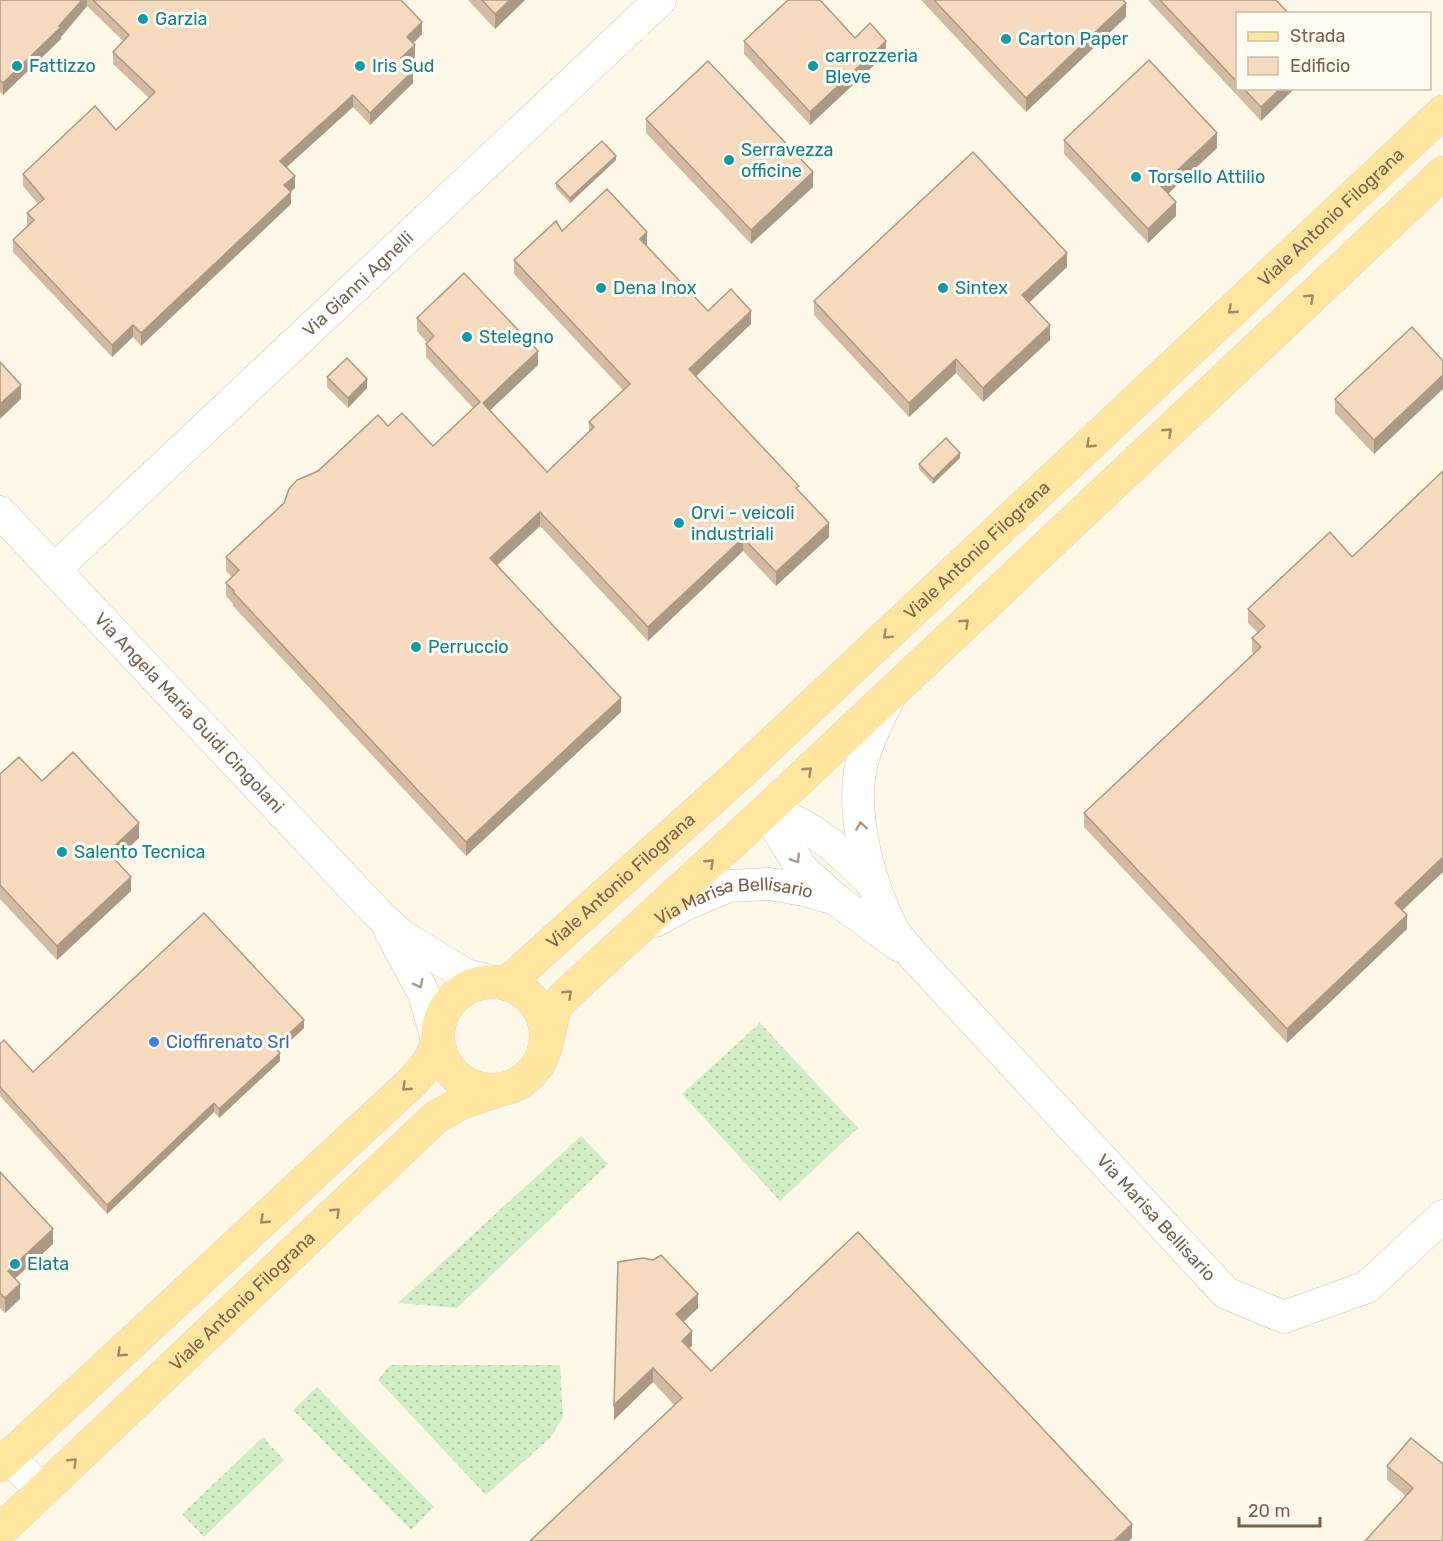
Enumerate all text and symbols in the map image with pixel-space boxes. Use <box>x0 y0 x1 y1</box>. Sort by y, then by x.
place label: Garzia <box>155 8 208 30</box>
marker: Garzia <box>136 12 150 26</box>
legend <box>1236 12 1431 90</box>
text: Strada <box>1290 25 1346 47</box>
place label: Carton Paper <box>1018 28 1129 50</box>
marker: Carton Paper <box>999 32 1013 46</box>
place label: carrozzeria Bleve <box>825 45 918 88</box>
place label: Fattizzo <box>29 55 96 77</box>
place label: Iris Sud <box>372 55 434 77</box>
text: Edificio <box>1290 55 1350 77</box>
marker: Fattizzo <box>10 59 24 73</box>
marker: Iris Sud <box>353 59 367 73</box>
marker: carrozzeria Bleve <box>806 59 820 73</box>
place label: Serravezza officine <box>741 139 834 182</box>
street label: Viale Antonio Filograna <box>1253 143 1409 291</box>
marker: Serravezza officine <box>722 153 736 167</box>
place label: Torsello Attilio <box>1148 166 1265 188</box>
marker: Torsello Attilio <box>1129 170 1143 184</box>
street label: Via Gianni Agnelli <box>298 227 418 341</box>
place label: Dena Inox <box>613 277 697 299</box>
place label: Sintex <box>955 277 1008 299</box>
marker: Dena Inox <box>594 281 608 295</box>
marker: Sintex <box>936 281 950 295</box>
one-way arrow <box>1303 295 1314 306</box>
one-way arrow <box>1228 303 1239 314</box>
place label: Stelegno <box>479 326 554 348</box>
marker: Stelegno <box>460 330 474 344</box>
one-way arrow <box>1161 428 1172 439</box>
one-way arrow <box>1086 437 1097 448</box>
street label: Viale Antonio Filograna <box>899 476 1055 624</box>
place label: Orvi - veicoli industriali <box>691 502 794 545</box>
marker: Orvi - veicoli industriali <box>672 516 686 530</box>
street label: Via Angela Maria Guidi Cingolani <box>90 608 289 818</box>
one-way arrow <box>958 620 969 631</box>
one-way arrow <box>883 628 893 639</box>
place label: Perruccio <box>428 636 509 658</box>
marker: Perruccio <box>409 640 423 654</box>
one-way arrow <box>802 767 812 778</box>
street label: Viale Antonio Filograna <box>542 808 700 953</box>
one-way arrow <box>855 822 867 831</box>
place label: Salento Tecnica <box>74 841 206 863</box>
marker: Salento Tecnica <box>55 845 69 859</box>
one-way arrow <box>788 853 800 863</box>
one-way arrow <box>703 859 714 870</box>
street label: Via Marisa Bellisario <box>651 873 816 930</box>
one-way arrow <box>411 978 423 989</box>
one-way arrow <box>560 990 571 1001</box>
place label: Cioffirenato Srl <box>166 1031 290 1053</box>
marker: Cioffirenato Srl <box>147 1035 161 1049</box>
one-way arrow <box>403 1080 413 1091</box>
street label: Via Marisa Bellisario <box>1092 1149 1220 1286</box>
one-way arrow <box>329 1208 340 1219</box>
one-way arrow <box>260 1213 270 1224</box>
street label: Viale Antonio Filograna <box>165 1227 320 1375</box>
place label: Elata <box>27 1253 69 1275</box>
marker: Elata <box>8 1257 22 1271</box>
one-way arrow <box>117 1346 128 1357</box>
one-way arrow <box>66 1459 77 1470</box>
scale bar <box>1239 1490 1320 1528</box>
text: 20 m <box>1248 1500 1290 1522</box>

